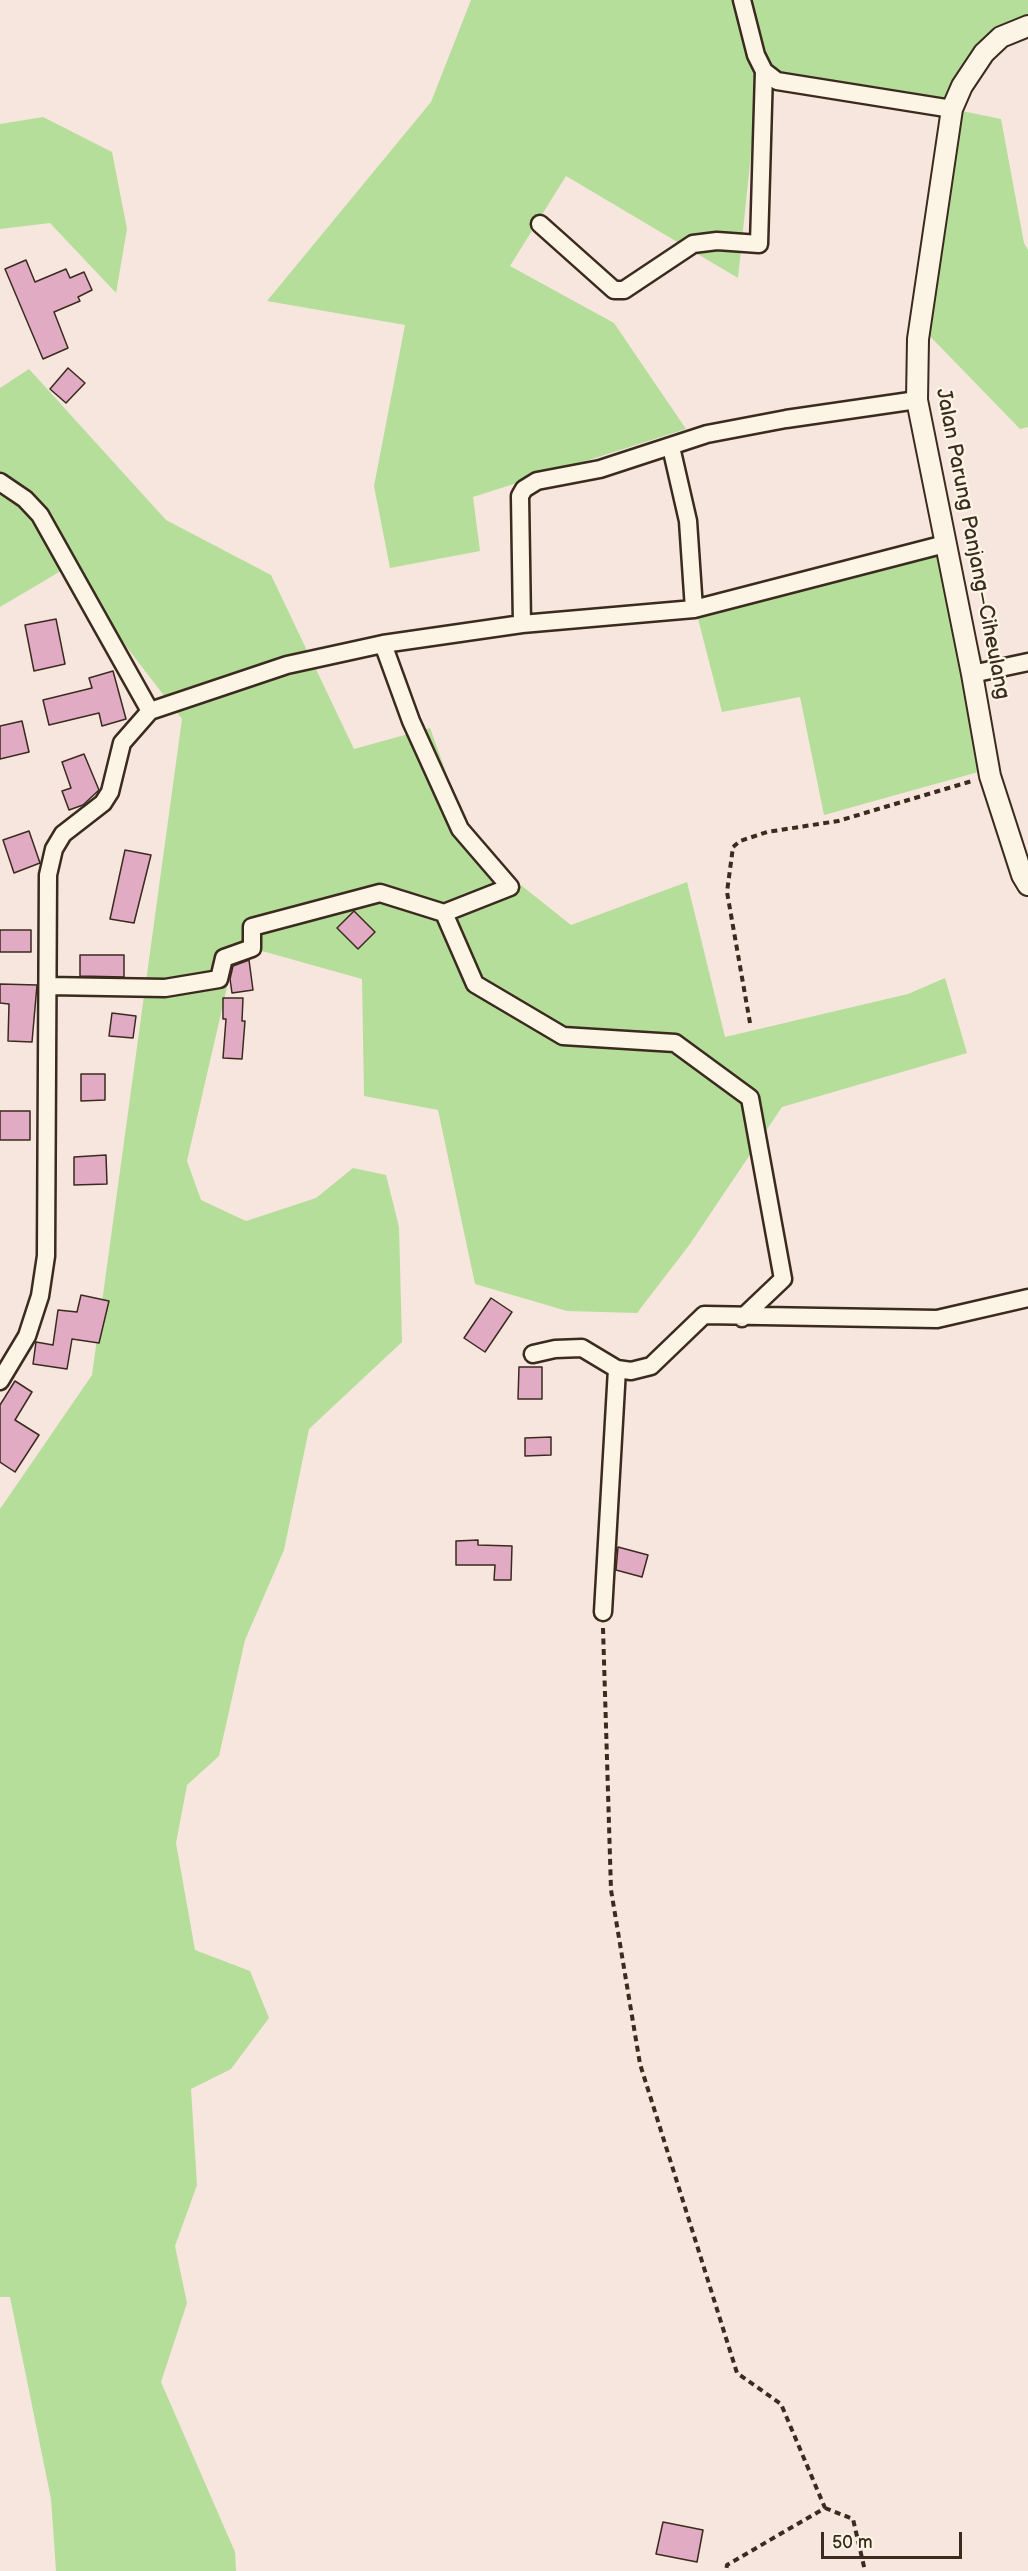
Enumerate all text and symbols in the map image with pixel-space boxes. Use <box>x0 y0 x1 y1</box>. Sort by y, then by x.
street label: Jalan Parung Panjang–Ciheulang <box>929 386 1015 702</box>
scale bar <box>824 2520 965 2558</box>
text: 50 m <box>832 2532 873 2553</box>

